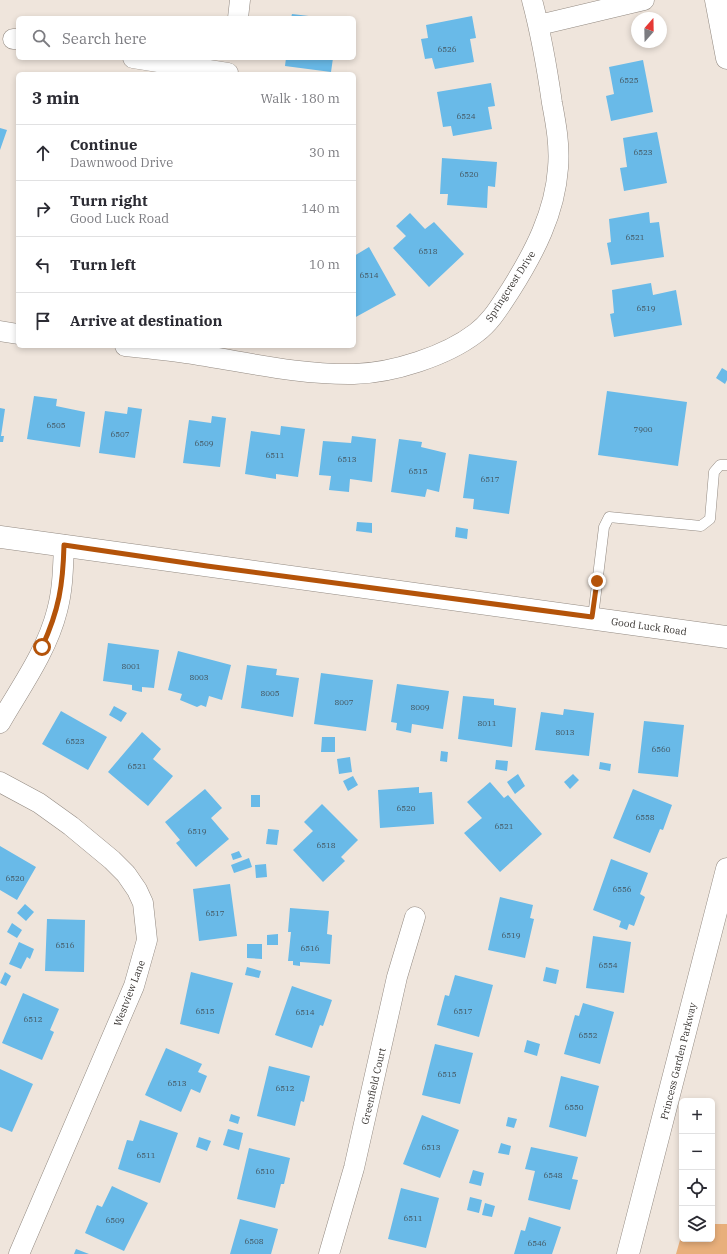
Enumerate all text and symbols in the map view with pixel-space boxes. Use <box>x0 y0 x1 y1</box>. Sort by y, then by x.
north arrow <box>631 12 667 48</box>
search box <box>16 16 356 60</box>
icon: search <box>30 27 52 49</box>
text: Search here <box>62 29 147 48</box>
house number: 6526 <box>437 44 457 54</box>
house number: 6525 <box>619 75 639 85</box>
text: 3 min <box>32 87 80 109</box>
text: Walk · 180 m <box>261 90 340 107</box>
house number: 6524 <box>456 111 476 121</box>
text: Continue <box>70 135 137 154</box>
icon: ahead <box>32 142 54 164</box>
text: 30 m <box>309 144 340 161</box>
house number: 6523 <box>633 147 653 157</box>
text: Dawnwood Drive <box>70 154 173 171</box>
house number: 6520 <box>459 169 479 179</box>
text: Turn right <box>70 191 148 210</box>
icon: right <box>32 198 54 220</box>
text: 140 m <box>301 200 340 217</box>
text: Good Luck Road <box>70 210 169 227</box>
house number: 6521 <box>625 232 645 242</box>
house number: 6518 <box>418 246 438 256</box>
street label: Springcrest Drive <box>483 248 538 324</box>
icon: left <box>32 254 54 276</box>
text: Turn left <box>70 255 136 274</box>
text: 10 m <box>309 256 340 273</box>
house number: 6514 <box>359 270 379 280</box>
house number: 6519 <box>636 303 656 313</box>
icon: arrive <box>32 310 54 332</box>
text: Arrive at destination <box>70 311 222 330</box>
house number: 6505 <box>46 420 66 430</box>
house number: 7900 <box>633 424 653 434</box>
house number: 6507 <box>110 429 130 439</box>
house number: 6509 <box>194 438 214 448</box>
house number: 6511 <box>265 450 285 460</box>
house number: 6513 <box>337 454 357 464</box>
house number: 6515 <box>408 466 428 476</box>
house number: 6517 <box>480 474 500 484</box>
route end <box>588 572 606 590</box>
street label: Good Luck Road <box>610 615 688 638</box>
route start <box>33 638 51 656</box>
house number: 8001 <box>121 661 141 671</box>
house number: 8003 <box>189 672 209 682</box>
house number: 8005 <box>260 688 280 698</box>
house number: 8007 <box>334 697 354 707</box>
house number: 8009 <box>410 702 430 712</box>
house number: 8011 <box>477 718 497 728</box>
house number: 8013 <box>555 727 575 737</box>
house number: 6523 <box>65 736 85 746</box>
house number: 6560 <box>651 744 671 754</box>
house number: 6521 <box>127 761 147 771</box>
house number: 6520 <box>396 803 416 813</box>
house number: 6558 <box>635 812 655 822</box>
house number: 6521 <box>494 821 514 831</box>
house number: 6519 <box>187 826 207 836</box>
house number: 6518 <box>316 840 336 850</box>
house number: 6520 <box>5 873 25 883</box>
house number: 6556 <box>612 884 632 894</box>
house number: 6517 <box>205 908 225 918</box>
house number: 6519 <box>501 930 521 940</box>
house number: 6516 <box>55 940 75 950</box>
house number: 6516 <box>300 943 320 953</box>
street label: Westview Lane <box>111 958 148 1028</box>
house number: 6554 <box>598 960 618 970</box>
street label: Princess Garden Parkway <box>658 1001 699 1121</box>
house number: 6515 <box>195 1006 215 1016</box>
house number: 6517 <box>453 1006 473 1016</box>
house number: 6514 <box>295 1007 315 1017</box>
house number: 6512 <box>23 1014 43 1024</box>
house number: 6552 <box>578 1030 598 1040</box>
street label: Greenfield Court <box>358 1046 389 1126</box>
house number: 6515 <box>437 1069 457 1079</box>
house number: 6513 <box>167 1078 187 1088</box>
house number: 6512 <box>275 1083 295 1093</box>
map controls <box>679 1098 715 1242</box>
button: + <box>679 1098 715 1134</box>
house number: 6550 <box>564 1102 584 1112</box>
button: − <box>679 1134 715 1170</box>
house number: 6513 <box>421 1142 441 1152</box>
house number: 6511 <box>136 1150 156 1160</box>
house number: 6510 <box>255 1166 275 1176</box>
house number: 6548 <box>543 1170 563 1180</box>
button: locate <box>679 1170 715 1206</box>
button: layers <box>679 1206 715 1242</box>
house number: 6511 <box>403 1213 423 1223</box>
house number: 6509 <box>105 1215 125 1225</box>
house number: 6508 <box>244 1236 264 1246</box>
house number: 6546 <box>527 1238 547 1248</box>

